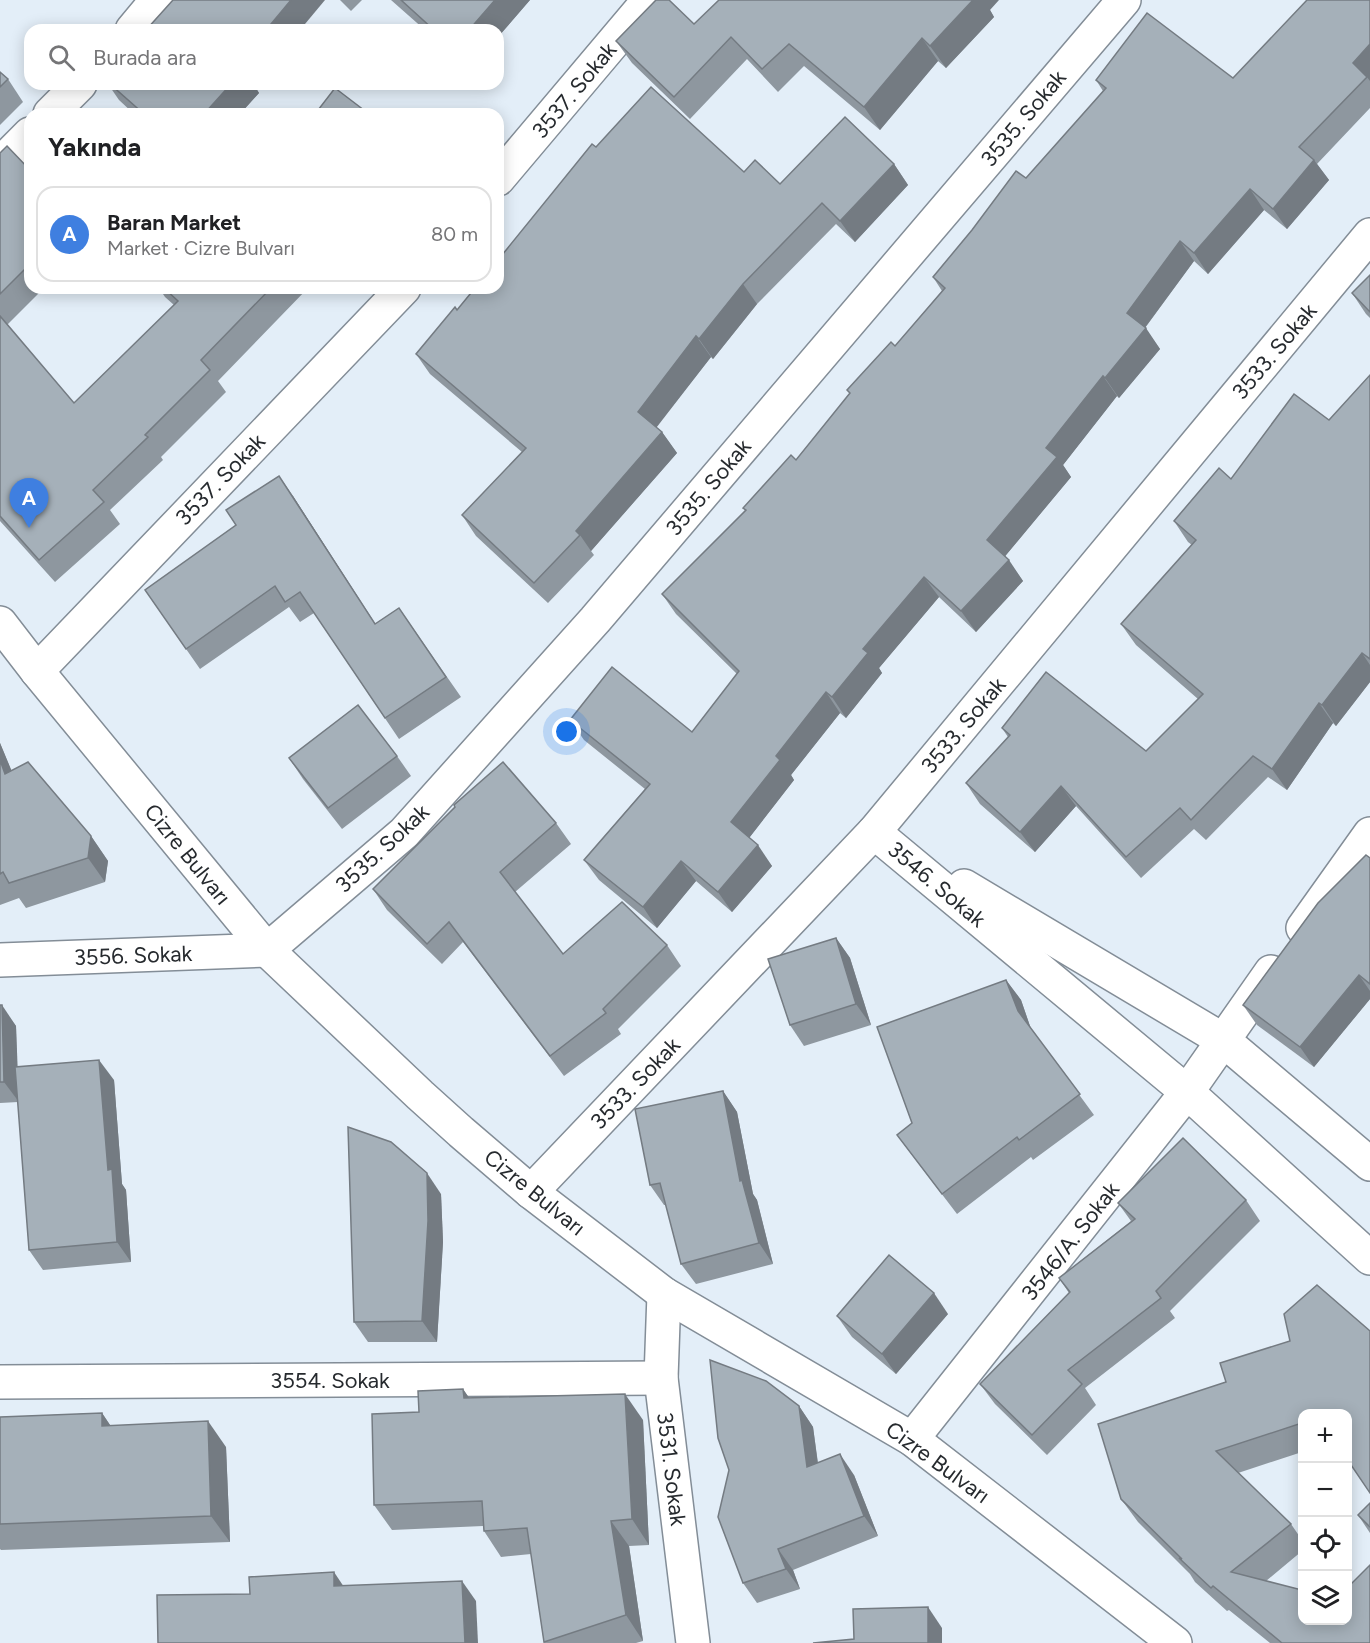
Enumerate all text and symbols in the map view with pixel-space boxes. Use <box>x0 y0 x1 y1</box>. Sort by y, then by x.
search box <box>24 24 504 90</box>
street label: 3537. Sokak <box>526 37 623 144</box>
icon: search <box>45 41 78 74</box>
text: Burada ara <box>93 44 197 71</box>
street label: 3535. Sokak <box>975 64 1072 172</box>
text: Yakında <box>48 131 141 163</box>
text: Baran Market <box>107 209 241 236</box>
text: A <box>62 222 77 246</box>
text: 80 m <box>431 222 478 246</box>
text: Market · Cizre Bulvarı <box>107 236 295 260</box>
street label: 3533. Sokak <box>1226 298 1323 405</box>
street label: 3537. Sokak <box>170 428 271 531</box>
street label: 3535. Sokak <box>660 433 757 541</box>
pin: A <box>9 478 48 528</box>
street label: 3533. Sokak <box>915 672 1012 779</box>
your location <box>552 717 581 746</box>
street label: Cizre Bulvarı <box>139 798 237 910</box>
street label: 3535. Sokak <box>330 798 435 898</box>
street label: 3546. Sokak <box>882 836 991 933</box>
street label: 3556. Sokak <box>73 940 193 971</box>
street label: 3533. Sokak <box>585 1032 686 1135</box>
street label: Cizre Bulvarı <box>479 1143 591 1241</box>
street label: 3546/A. Sokak <box>1016 1176 1125 1306</box>
street label: 3554. Sokak <box>270 1367 390 1394</box>
map controls <box>1298 1409 1352 1625</box>
button: + <box>1298 1409 1352 1463</box>
street label: 3531. Sokak <box>651 1411 692 1528</box>
street label: Cizre Bulvarı <box>880 1416 995 1509</box>
button: − <box>1298 1463 1352 1517</box>
button: locate <box>1298 1517 1352 1571</box>
button: layers <box>1298 1571 1352 1625</box>

